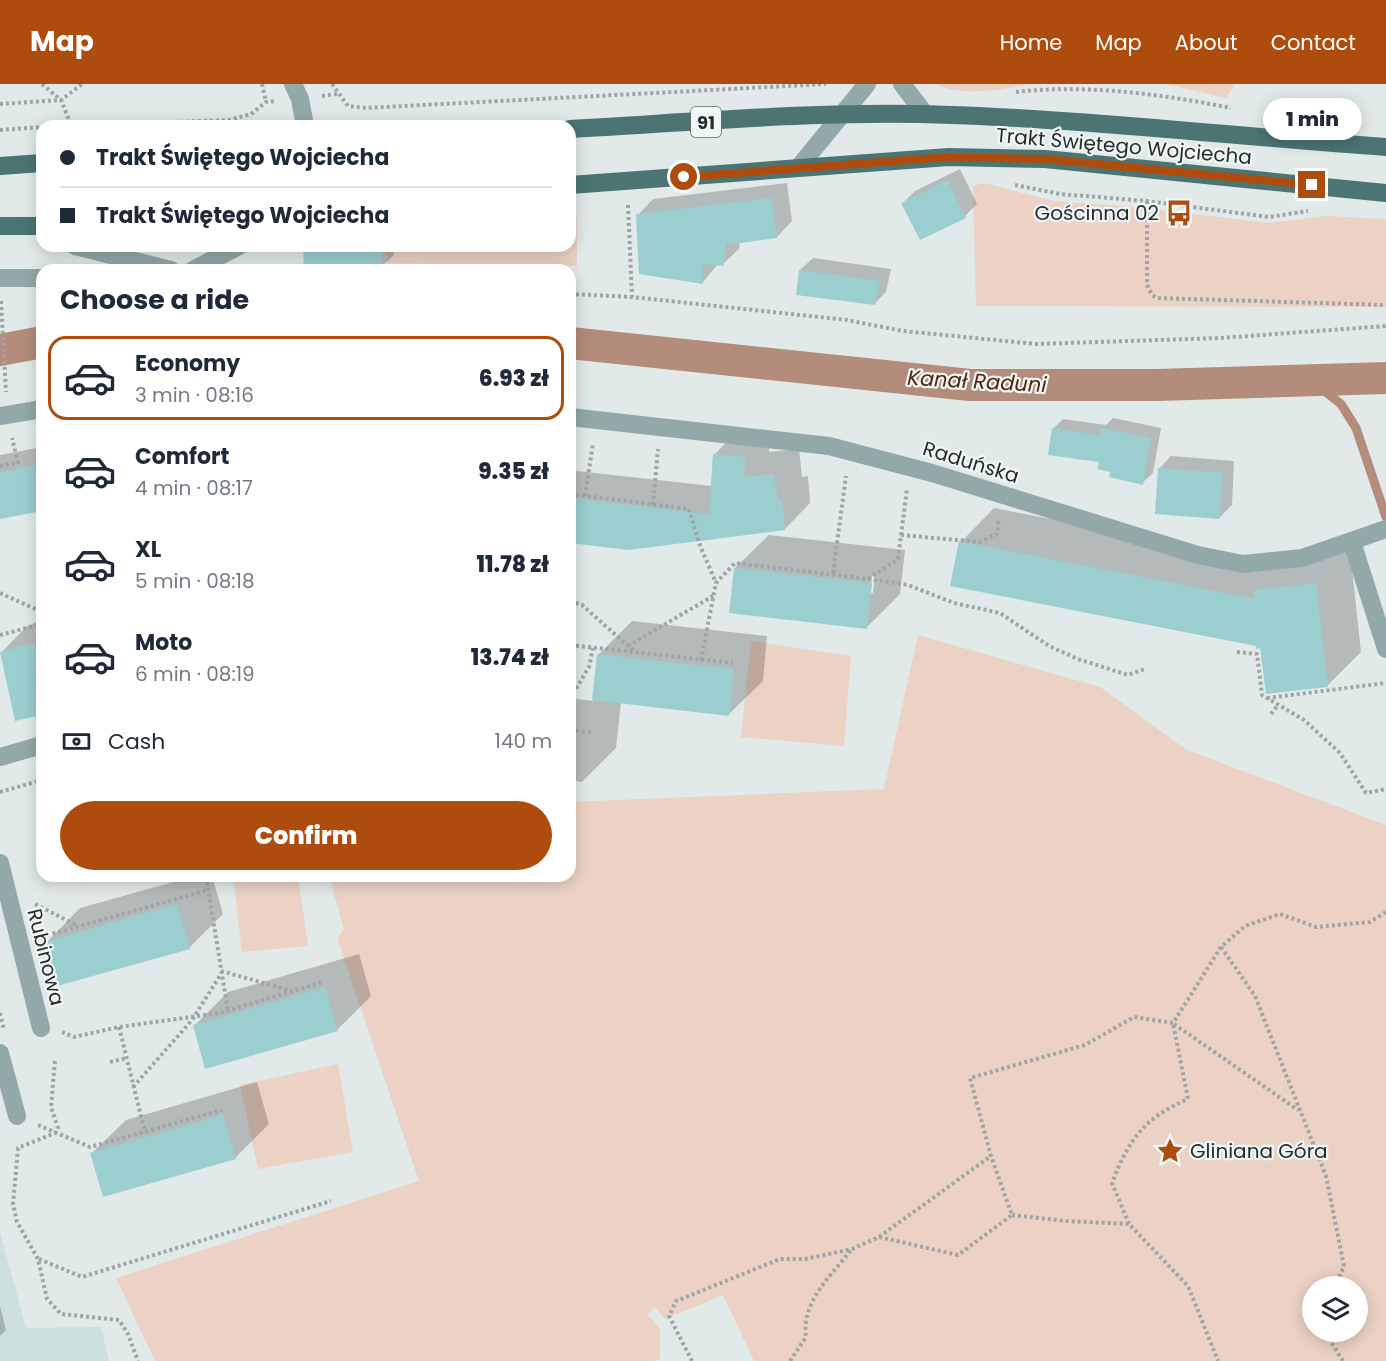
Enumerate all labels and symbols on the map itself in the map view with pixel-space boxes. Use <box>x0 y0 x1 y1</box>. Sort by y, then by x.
callout: 1 min <box>1262 98 1362 140</box>
road number: 91 <box>691 107 721 137</box>
street label: Trakt Świętego Wojciecha <box>995 121 1253 171</box>
route start <box>670 163 697 190</box>
route end <box>1298 171 1325 198</box>
bus stop icon: Gościnna 02 <box>1164 198 1194 228</box>
place label: Gościnna 02 <box>1035 199 1159 227</box>
water label: Kanał Raduni <box>907 363 1048 399</box>
street label: Raduńska <box>920 434 1022 490</box>
street label: Rubinowa <box>20 906 72 1008</box>
place icon: Gliniana Góra <box>1155 1136 1185 1166</box>
place label: Gliniana Góra <box>1190 1137 1328 1165</box>

